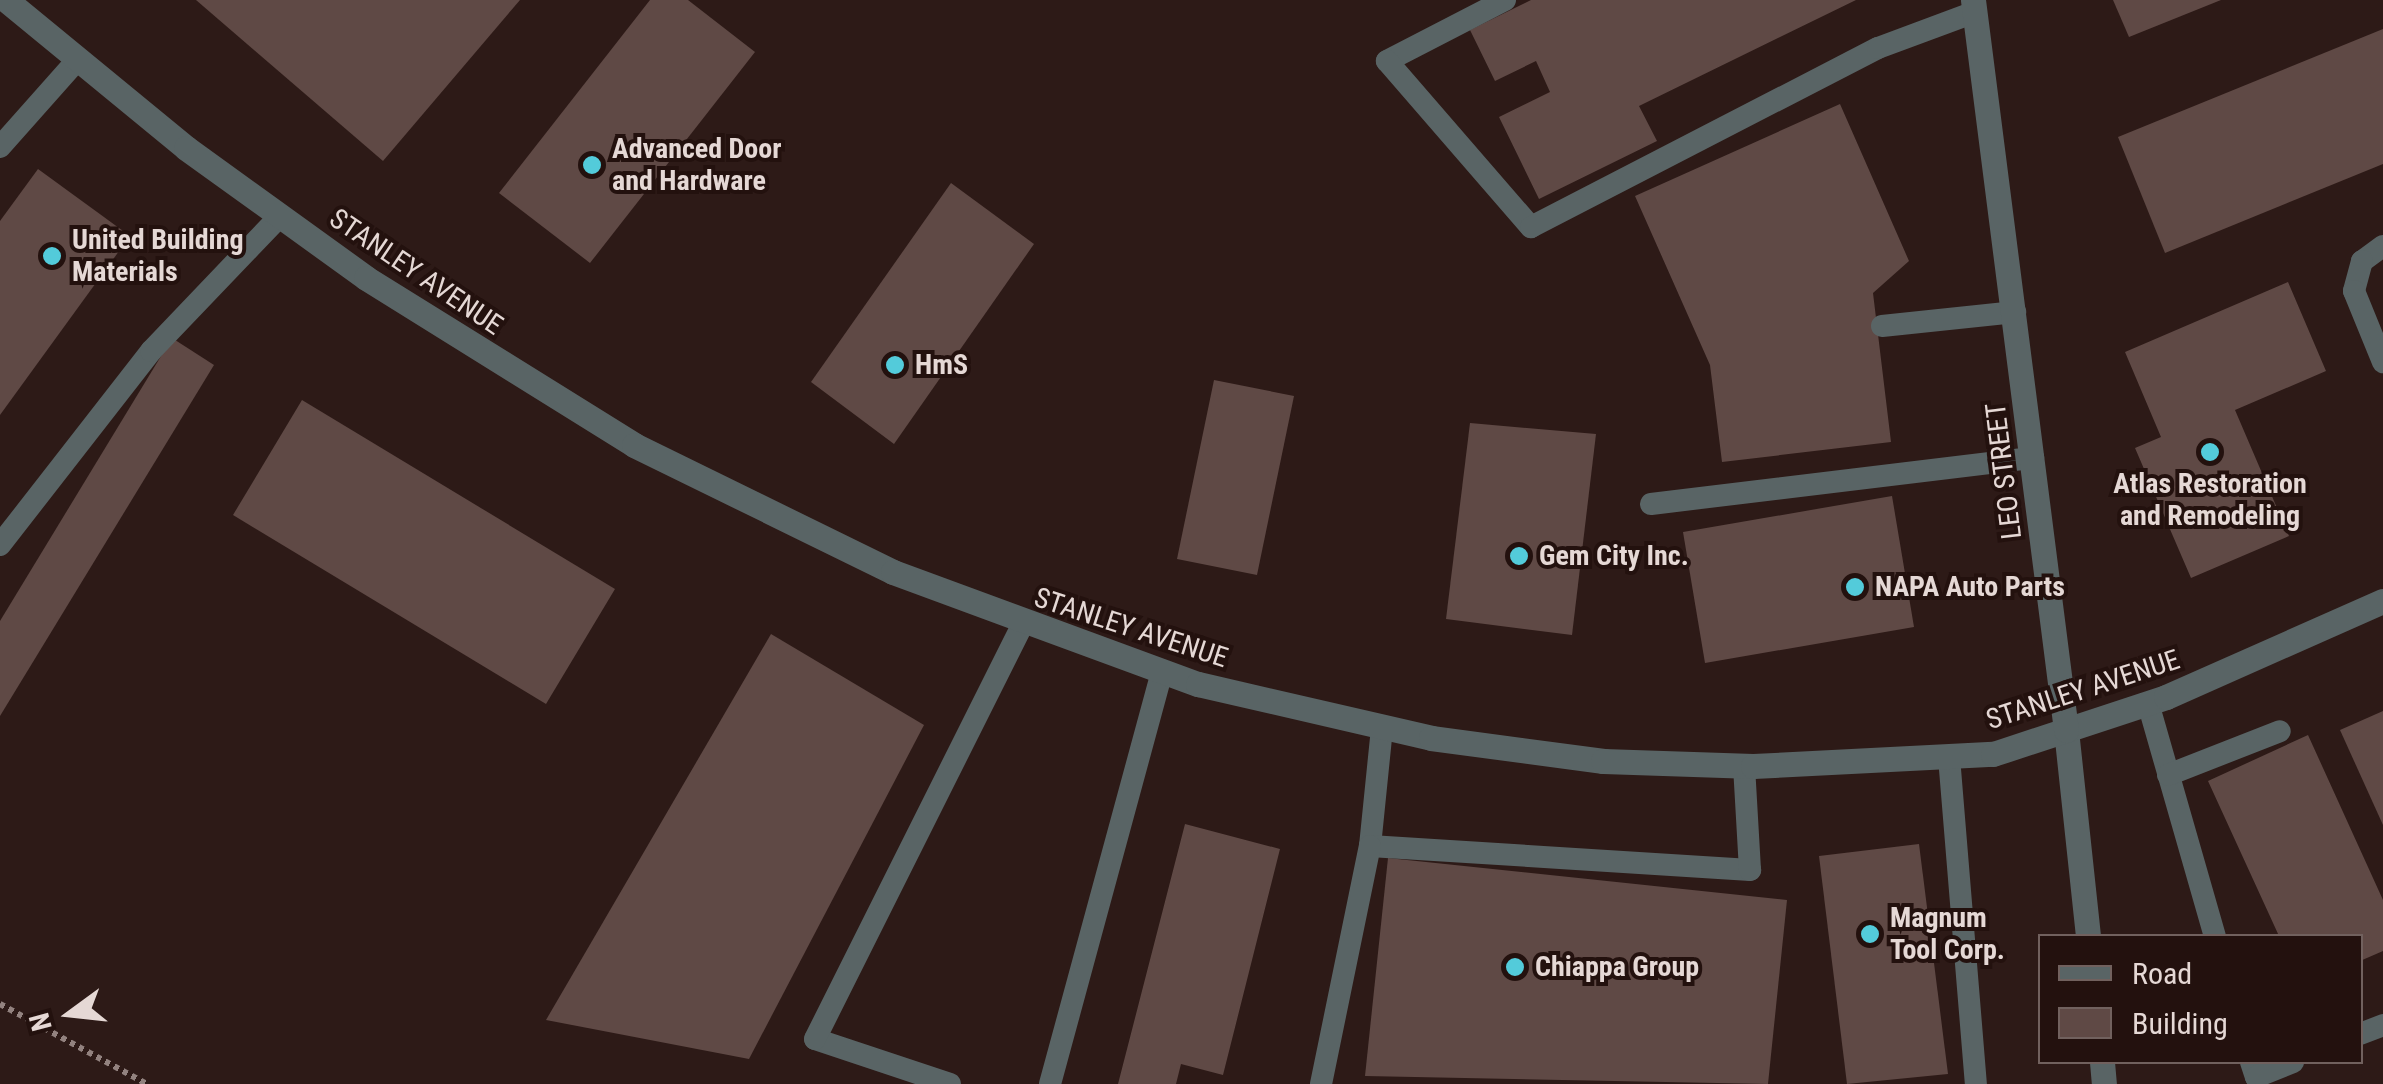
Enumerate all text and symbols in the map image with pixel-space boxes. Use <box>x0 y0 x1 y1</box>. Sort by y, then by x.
place label: Advanced Door and Hardware <box>612 132 781 198</box>
marker: Advanced Door and Hardware <box>581 154 603 176</box>
street label: STANLEY AVENUE <box>323 202 509 342</box>
place label: United Building Materials <box>72 223 244 289</box>
marker: United Building Materials <box>41 245 63 267</box>
place label: HmS <box>915 348 968 382</box>
marker: HmS <box>884 354 906 376</box>
street label: LEO STREET <box>1979 401 2029 541</box>
marker: Atlas Restoration and Remodeling <box>2199 441 2221 463</box>
place label: Atlas Restoration and Remodeling <box>2113 467 2307 533</box>
place label: Gem City Inc. <box>1539 539 1689 573</box>
marker: Gem City Inc. <box>1508 545 1530 567</box>
place label: NAPA Auto Parts <box>1875 570 2065 604</box>
marker: NAPA Auto Parts <box>1844 576 1866 598</box>
street label: STANLEY AVENUE <box>1030 581 1232 675</box>
street label: STANLEY AVENUE <box>1982 643 2184 737</box>
place label: Magnum Tool Corp. <box>1890 901 2005 967</box>
marker: Magnum Tool Corp. <box>1859 923 1881 945</box>
legend <box>2038 934 2363 1064</box>
place label: Chiappa Group <box>1535 950 1699 984</box>
marker: Chiappa Group <box>1504 956 1526 978</box>
text: Road <box>2132 956 2192 991</box>
north arrow <box>20 964 120 1064</box>
text: Building <box>2132 1006 2228 1041</box>
text: N <box>22 1009 59 1034</box>

